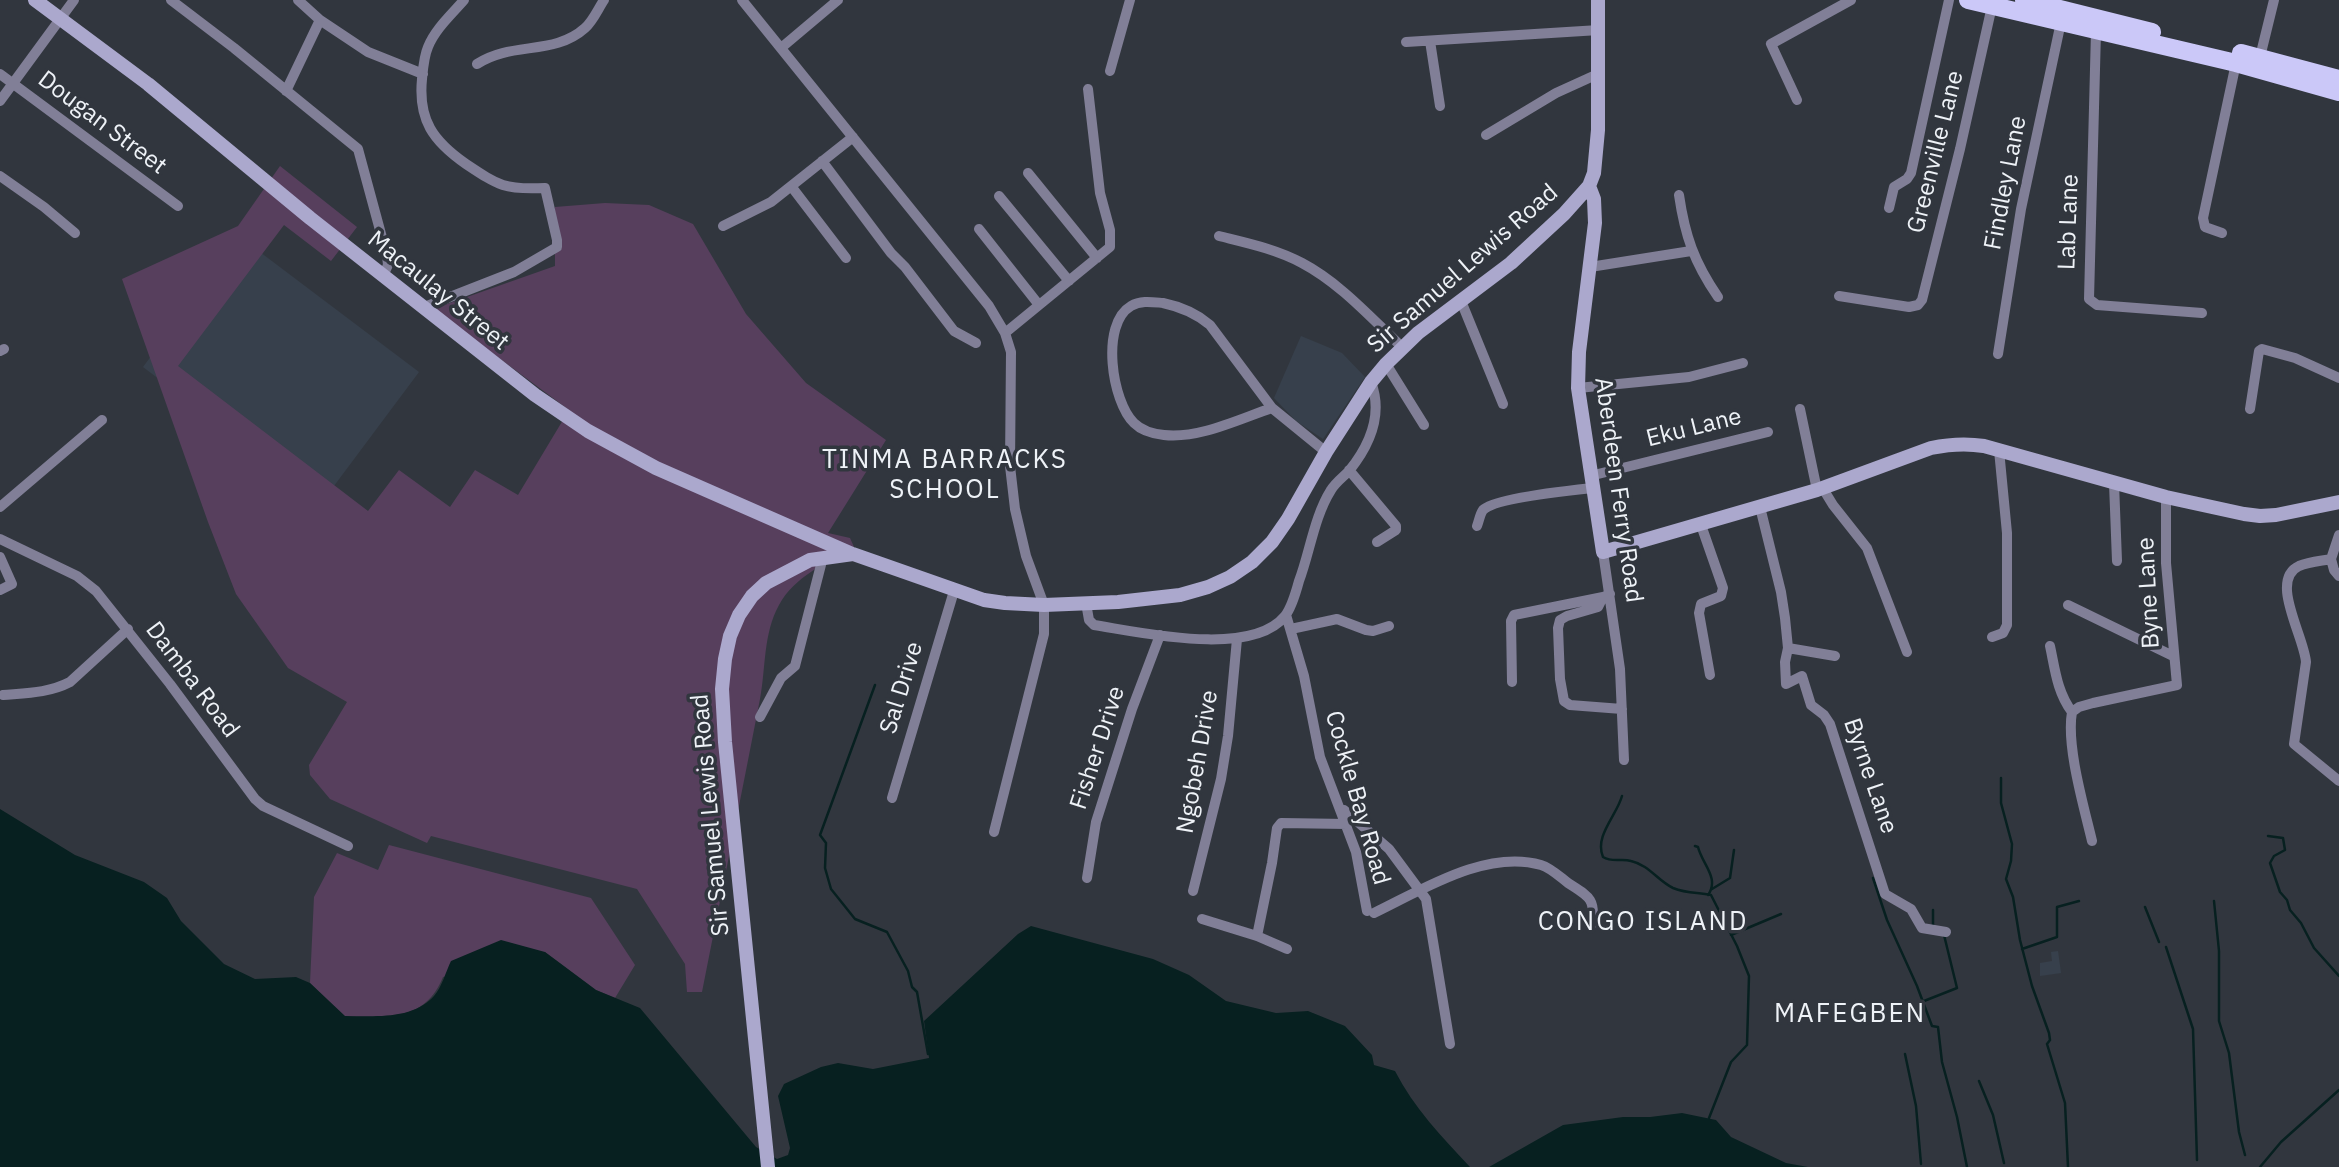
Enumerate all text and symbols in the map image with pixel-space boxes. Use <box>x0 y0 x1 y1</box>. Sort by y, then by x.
street label: Dougan Street <box>32 65 172 181</box>
street label: Greenville Lane <box>1902 68 1970 236</box>
street label: Findley Lane <box>1979 114 2033 252</box>
street label: Lab Lane <box>2053 174 2085 270</box>
street label: Sir Samuel Lewis Road <box>1362 178 1564 360</box>
street label: Macaulay Street <box>362 225 514 357</box>
street label: Aberdeen Ferry Road <box>1588 375 1648 605</box>
street label: Eku Lane <box>1643 402 1745 454</box>
district label: TINMA BARRACKS SCHOOL <box>824 444 1066 505</box>
street label: Byne Lane <box>2132 537 2166 649</box>
street label: Damba Road <box>139 616 245 744</box>
street label: Sal Drive <box>874 639 930 737</box>
street label: Fisher Drive <box>1065 683 1131 813</box>
street label: Ngobeh Drive <box>1171 688 1225 836</box>
street label: Sir Samuel Lewis Road <box>686 693 736 937</box>
street label: Cockle Bay Road <box>1318 708 1396 888</box>
street label: Byrne Lane <box>1837 714 1903 838</box>
district label: CONGO ISLAND <box>1539 906 1747 938</box>
district label: MAFEGBEN <box>1775 998 1925 1030</box>

